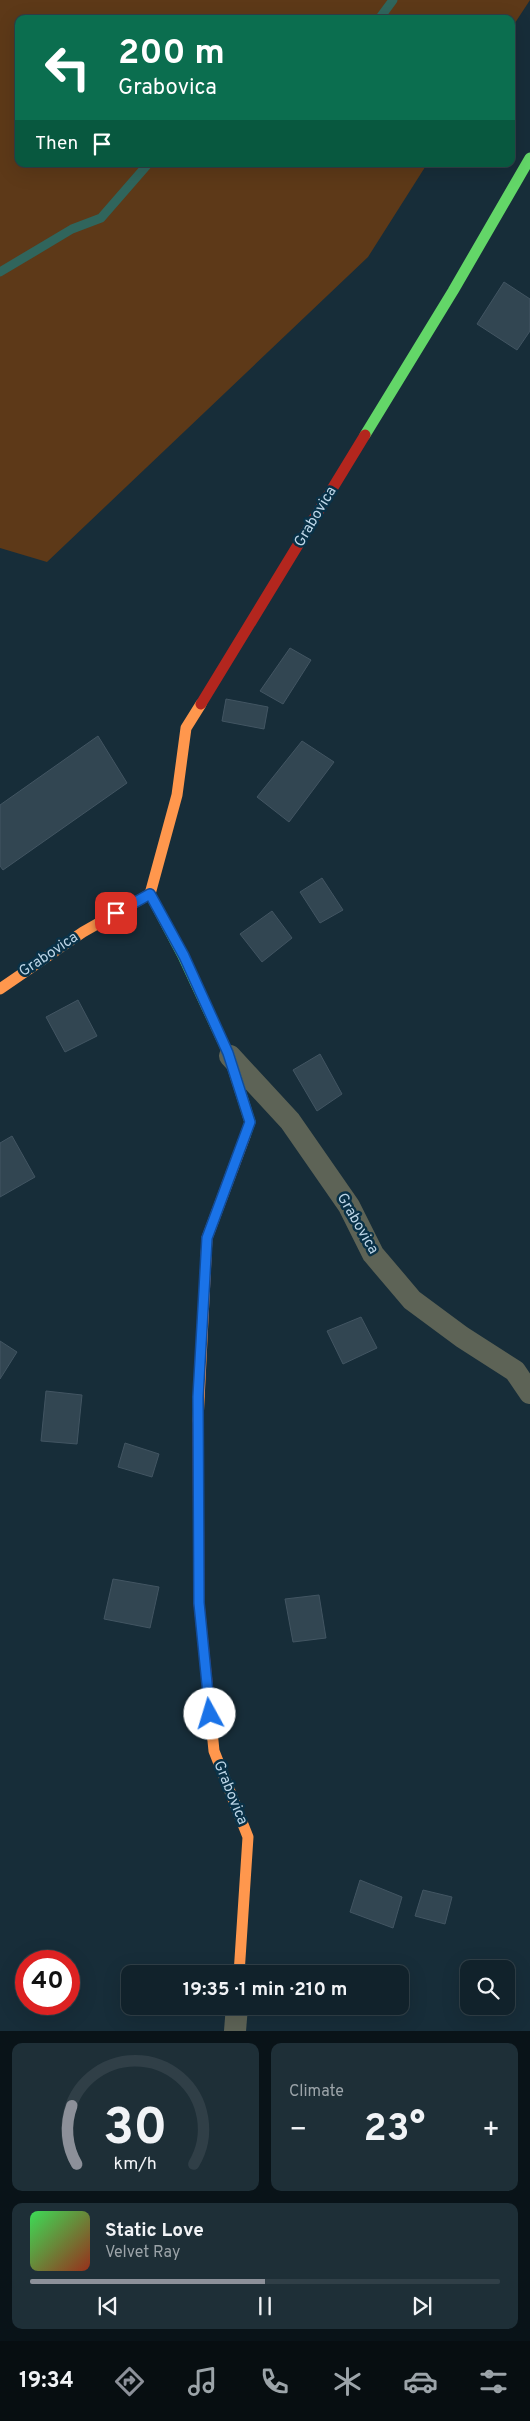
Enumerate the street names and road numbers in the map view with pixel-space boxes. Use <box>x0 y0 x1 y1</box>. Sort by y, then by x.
street label: Grabovica <box>290 483 342 551</box>
street label: Grabovica <box>16 928 82 982</box>
street label: Grabovica <box>332 1190 382 1258</box>
street label: Grabovica <box>209 1758 251 1828</box>

